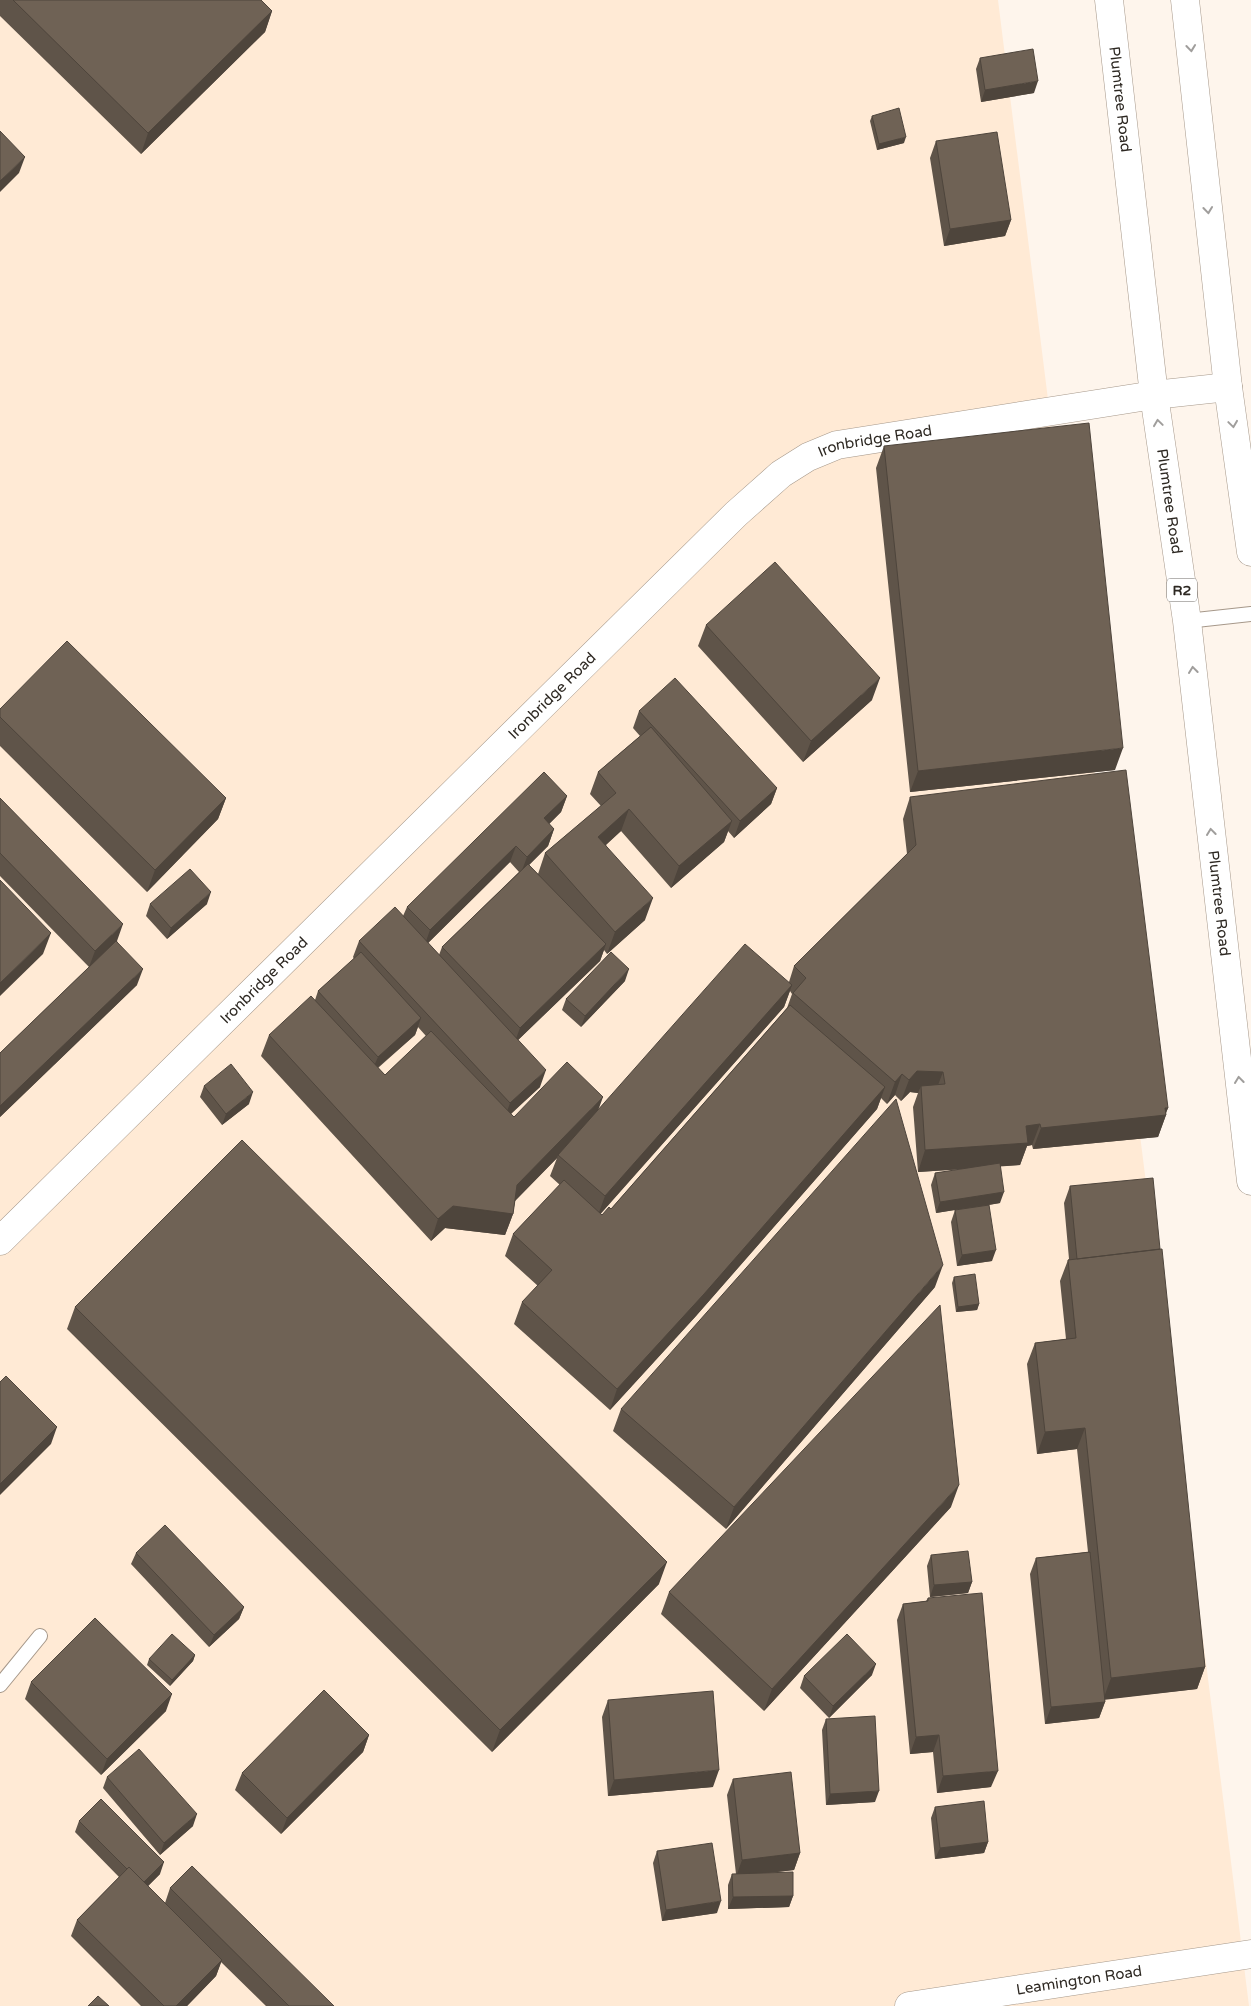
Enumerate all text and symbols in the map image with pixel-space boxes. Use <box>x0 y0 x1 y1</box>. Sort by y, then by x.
street label: Plumtree Road <box>1105 45 1135 153</box>
one-way arrow <box>1185 45 1196 53</box>
one-way arrow <box>1203 206 1214 214</box>
one-way arrow <box>1153 418 1163 427</box>
one-way arrow <box>1227 420 1238 428</box>
street label: Ironbridge Road <box>815 421 933 461</box>
street label: Plumtree Road <box>1153 447 1186 555</box>
road number: R2 <box>1167 578 1197 602</box>
street label: Ironbridge Road <box>505 649 600 743</box>
one-way arrow <box>1188 666 1199 674</box>
one-way arrow <box>1206 827 1217 835</box>
street label: Plumtree Road <box>1204 849 1234 957</box>
street label: Ironbridge Road <box>216 933 312 1027</box>
one-way arrow <box>1234 1076 1245 1084</box>
street label: Leamington Road <box>1015 1962 1143 1999</box>

